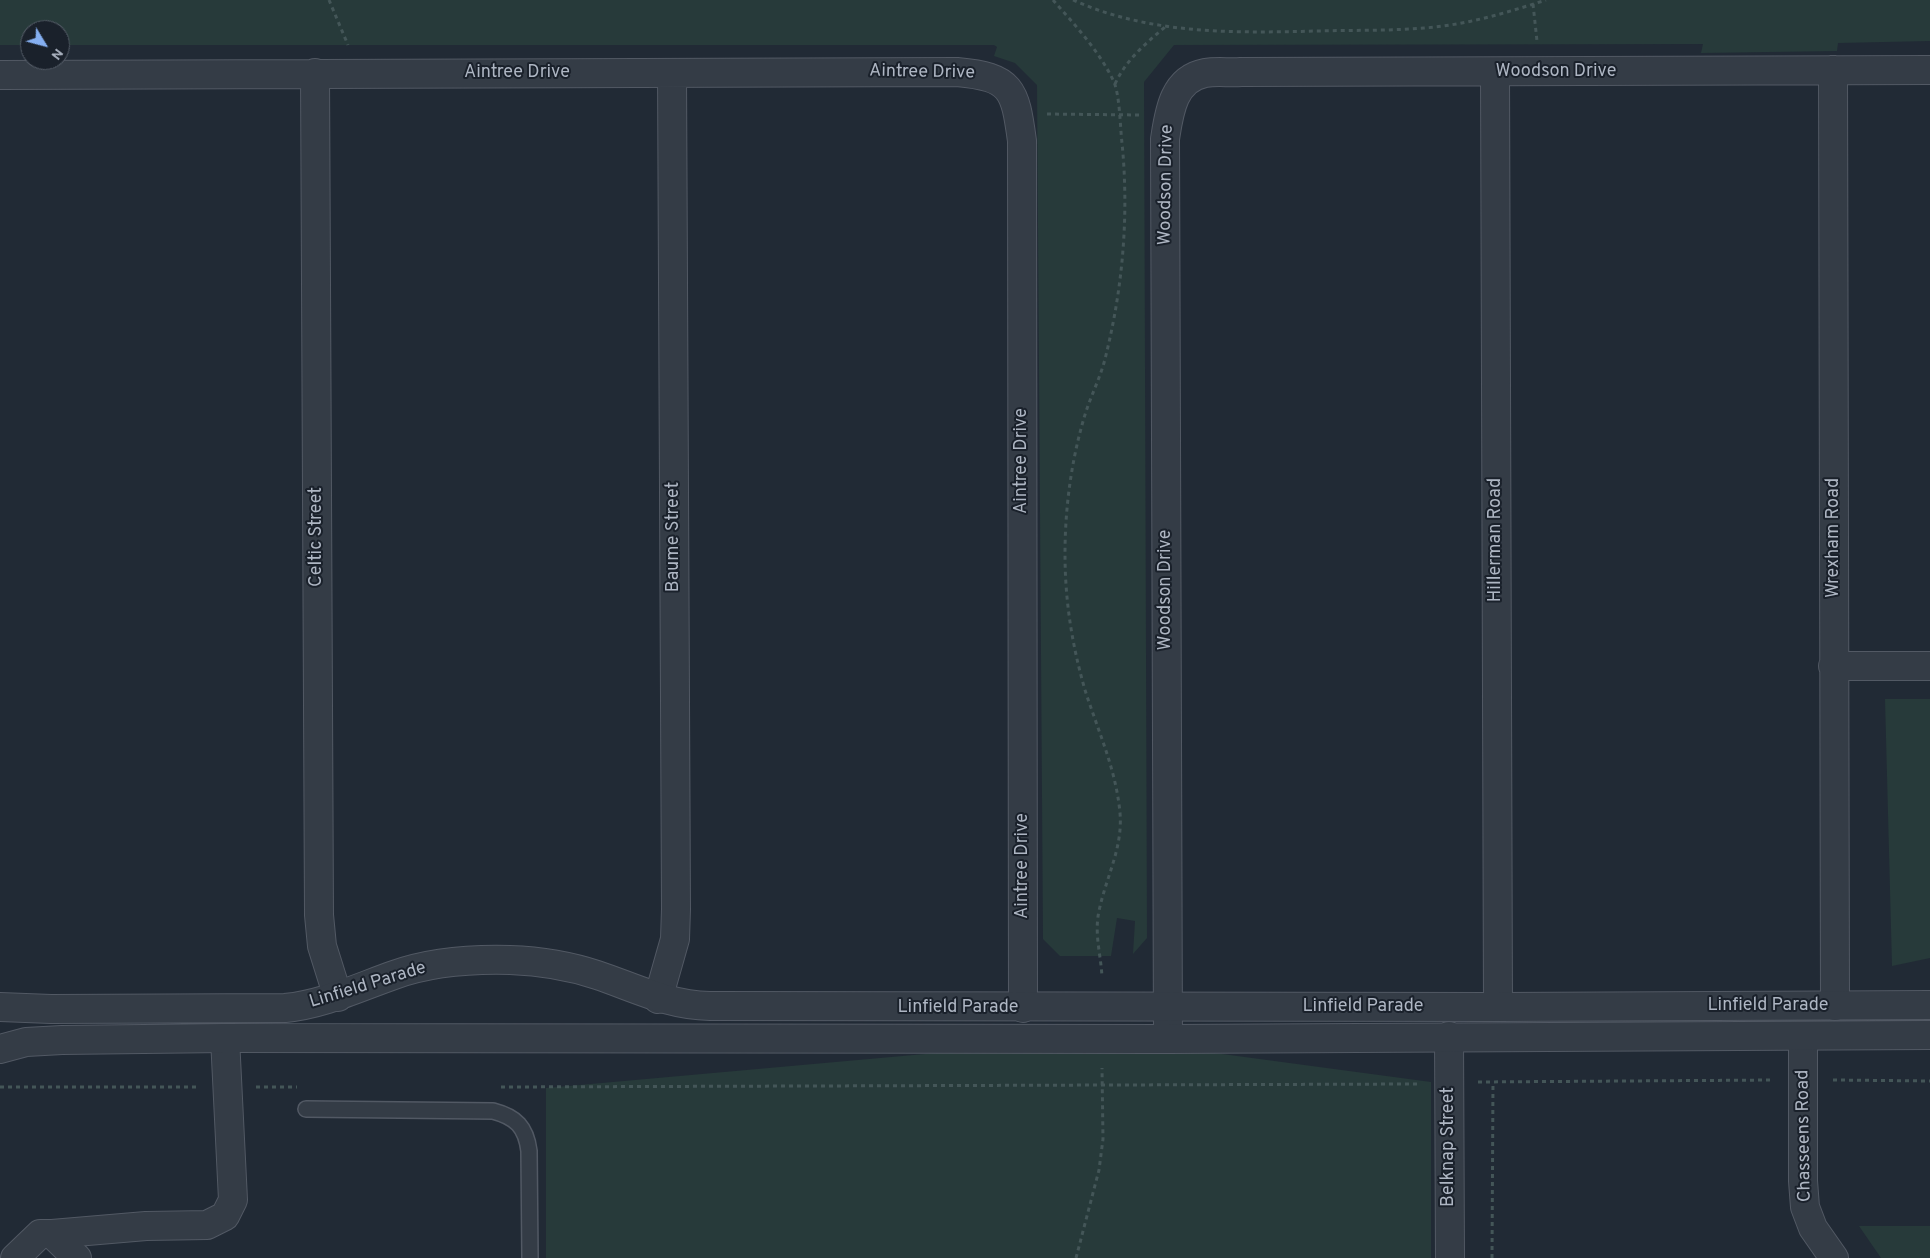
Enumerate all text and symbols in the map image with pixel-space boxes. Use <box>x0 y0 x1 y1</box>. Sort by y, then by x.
north arrow <box>20 20 70 70</box>
text: N <box>47 45 66 63</box>
street label: Aintree Drive <box>869 61 975 85</box>
street label: Woodson Drive <box>1496 61 1616 83</box>
street label: Aintree Drive <box>464 62 570 84</box>
street label: Woodson Drive <box>1155 124 1179 246</box>
street label: Aintree Drive <box>1011 408 1033 514</box>
street label: Hillerman Road <box>1485 478 1507 602</box>
street label: Wrexham Road <box>1823 478 1845 598</box>
street label: Baume Street <box>663 482 685 592</box>
street label: Celtic Street <box>306 487 328 587</box>
street label: Woodson Drive <box>1155 530 1177 650</box>
street label: Aintree Drive <box>1012 813 1034 919</box>
street label: Linfield Parade <box>307 958 429 1014</box>
street label: Linfield Parade <box>1708 995 1828 1017</box>
street label: Linfield Parade <box>1303 996 1423 1018</box>
street label: Linfield Parade <box>898 997 1018 1019</box>
street label: Chasseens Road <box>1793 1070 1817 1202</box>
street label: Belknap Street <box>1438 1087 1460 1207</box>

